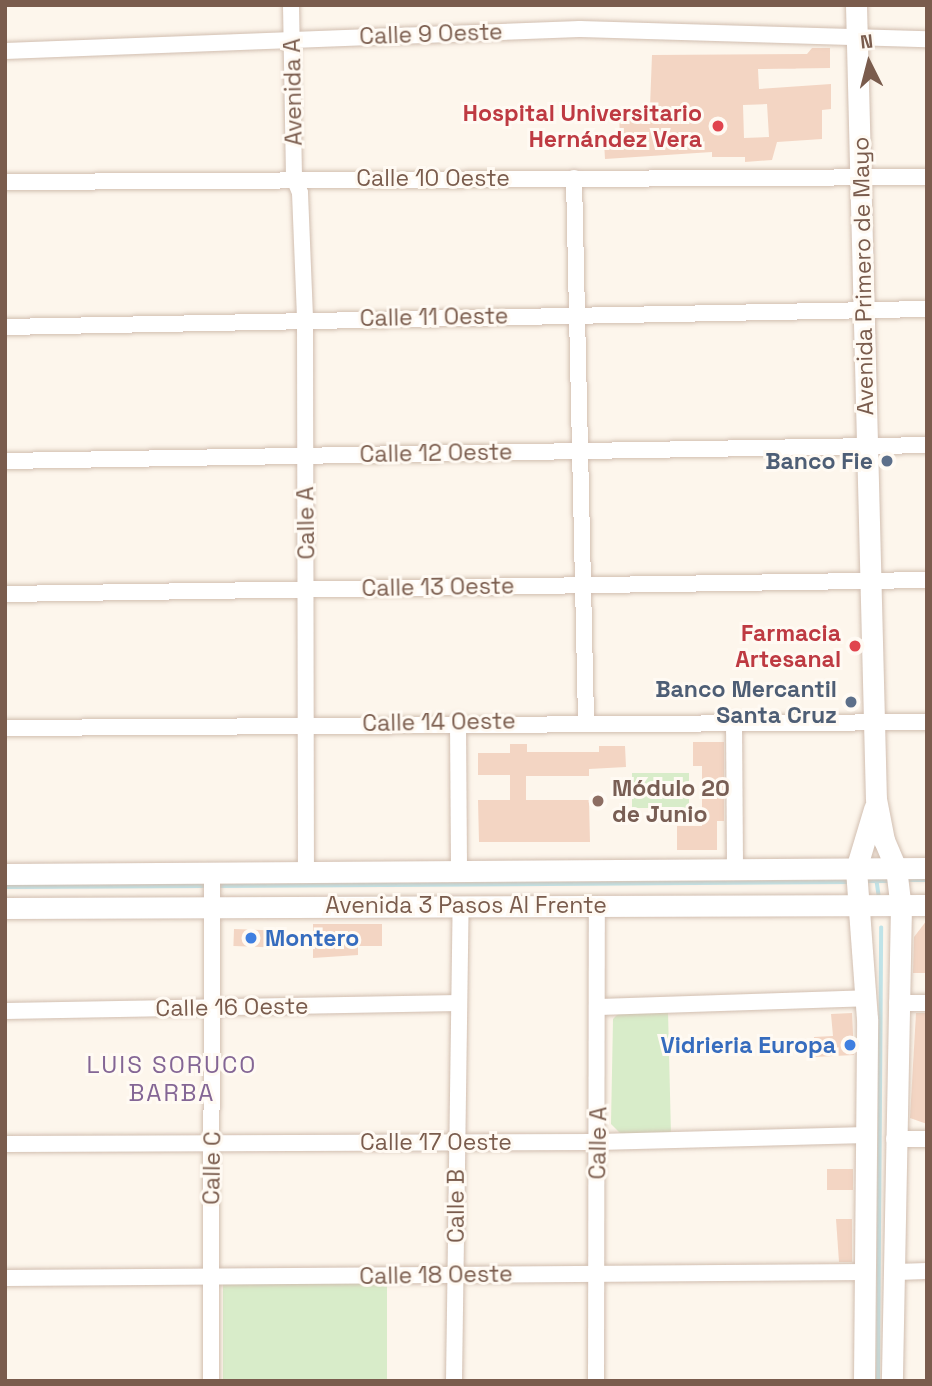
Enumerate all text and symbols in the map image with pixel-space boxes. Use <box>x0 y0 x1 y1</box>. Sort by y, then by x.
street label: Calle 9 Oeste <box>359 18 503 50</box>
north arrow <box>834 28 904 98</box>
text: N <box>859 29 874 55</box>
street label: Avenida A <box>278 38 308 146</box>
place label: Hospital Universitario Hernández Vera <box>463 99 702 153</box>
marker: Hospital Universitario Hernández Vera <box>708 116 728 136</box>
street label: Avenida Primero de Mayo <box>847 136 879 416</box>
street label: Calle 10 Oeste <box>356 164 510 192</box>
street label: Calle 11 Oeste <box>359 302 509 332</box>
street label: Calle 12 Oeste <box>359 438 513 468</box>
place label: Banco Fie <box>765 447 873 475</box>
marker: Banco Fie <box>879 453 895 469</box>
street label: Calle A <box>292 486 320 560</box>
street label: Calle 13 Oeste <box>361 572 515 602</box>
place label: Farmacia Artesanal <box>735 619 841 673</box>
marker: Farmacia Artesanal <box>847 638 863 654</box>
place label: Banco Mercantil Santa Cruz <box>655 675 837 729</box>
marker: Banco Mercantil Santa Cruz <box>843 694 859 710</box>
street label: Calle 14 Oeste <box>362 707 516 737</box>
place label: Módulo 20 de Junio <box>612 774 730 828</box>
marker: Módulo 20 de Junio <box>590 793 606 809</box>
street label: Avenida 3 Pasos Al Frente <box>325 891 607 919</box>
place label: Montero <box>265 924 359 952</box>
marker: Montero <box>243 930 259 946</box>
street label: Calle 16 Oeste <box>155 992 309 1022</box>
place label: Vidrieria Europa <box>660 1031 836 1059</box>
marker: Vidrieria Europa <box>842 1037 858 1053</box>
district label: LUIS SORUCO BARBA <box>88 1051 256 1107</box>
street label: Calle A <box>584 1106 612 1180</box>
street label: Calle 17 Oeste <box>360 1128 512 1156</box>
street label: Calle C <box>198 1131 226 1205</box>
street label: Calle B <box>442 1169 470 1243</box>
street label: Calle 18 Oeste <box>359 1260 513 1290</box>

